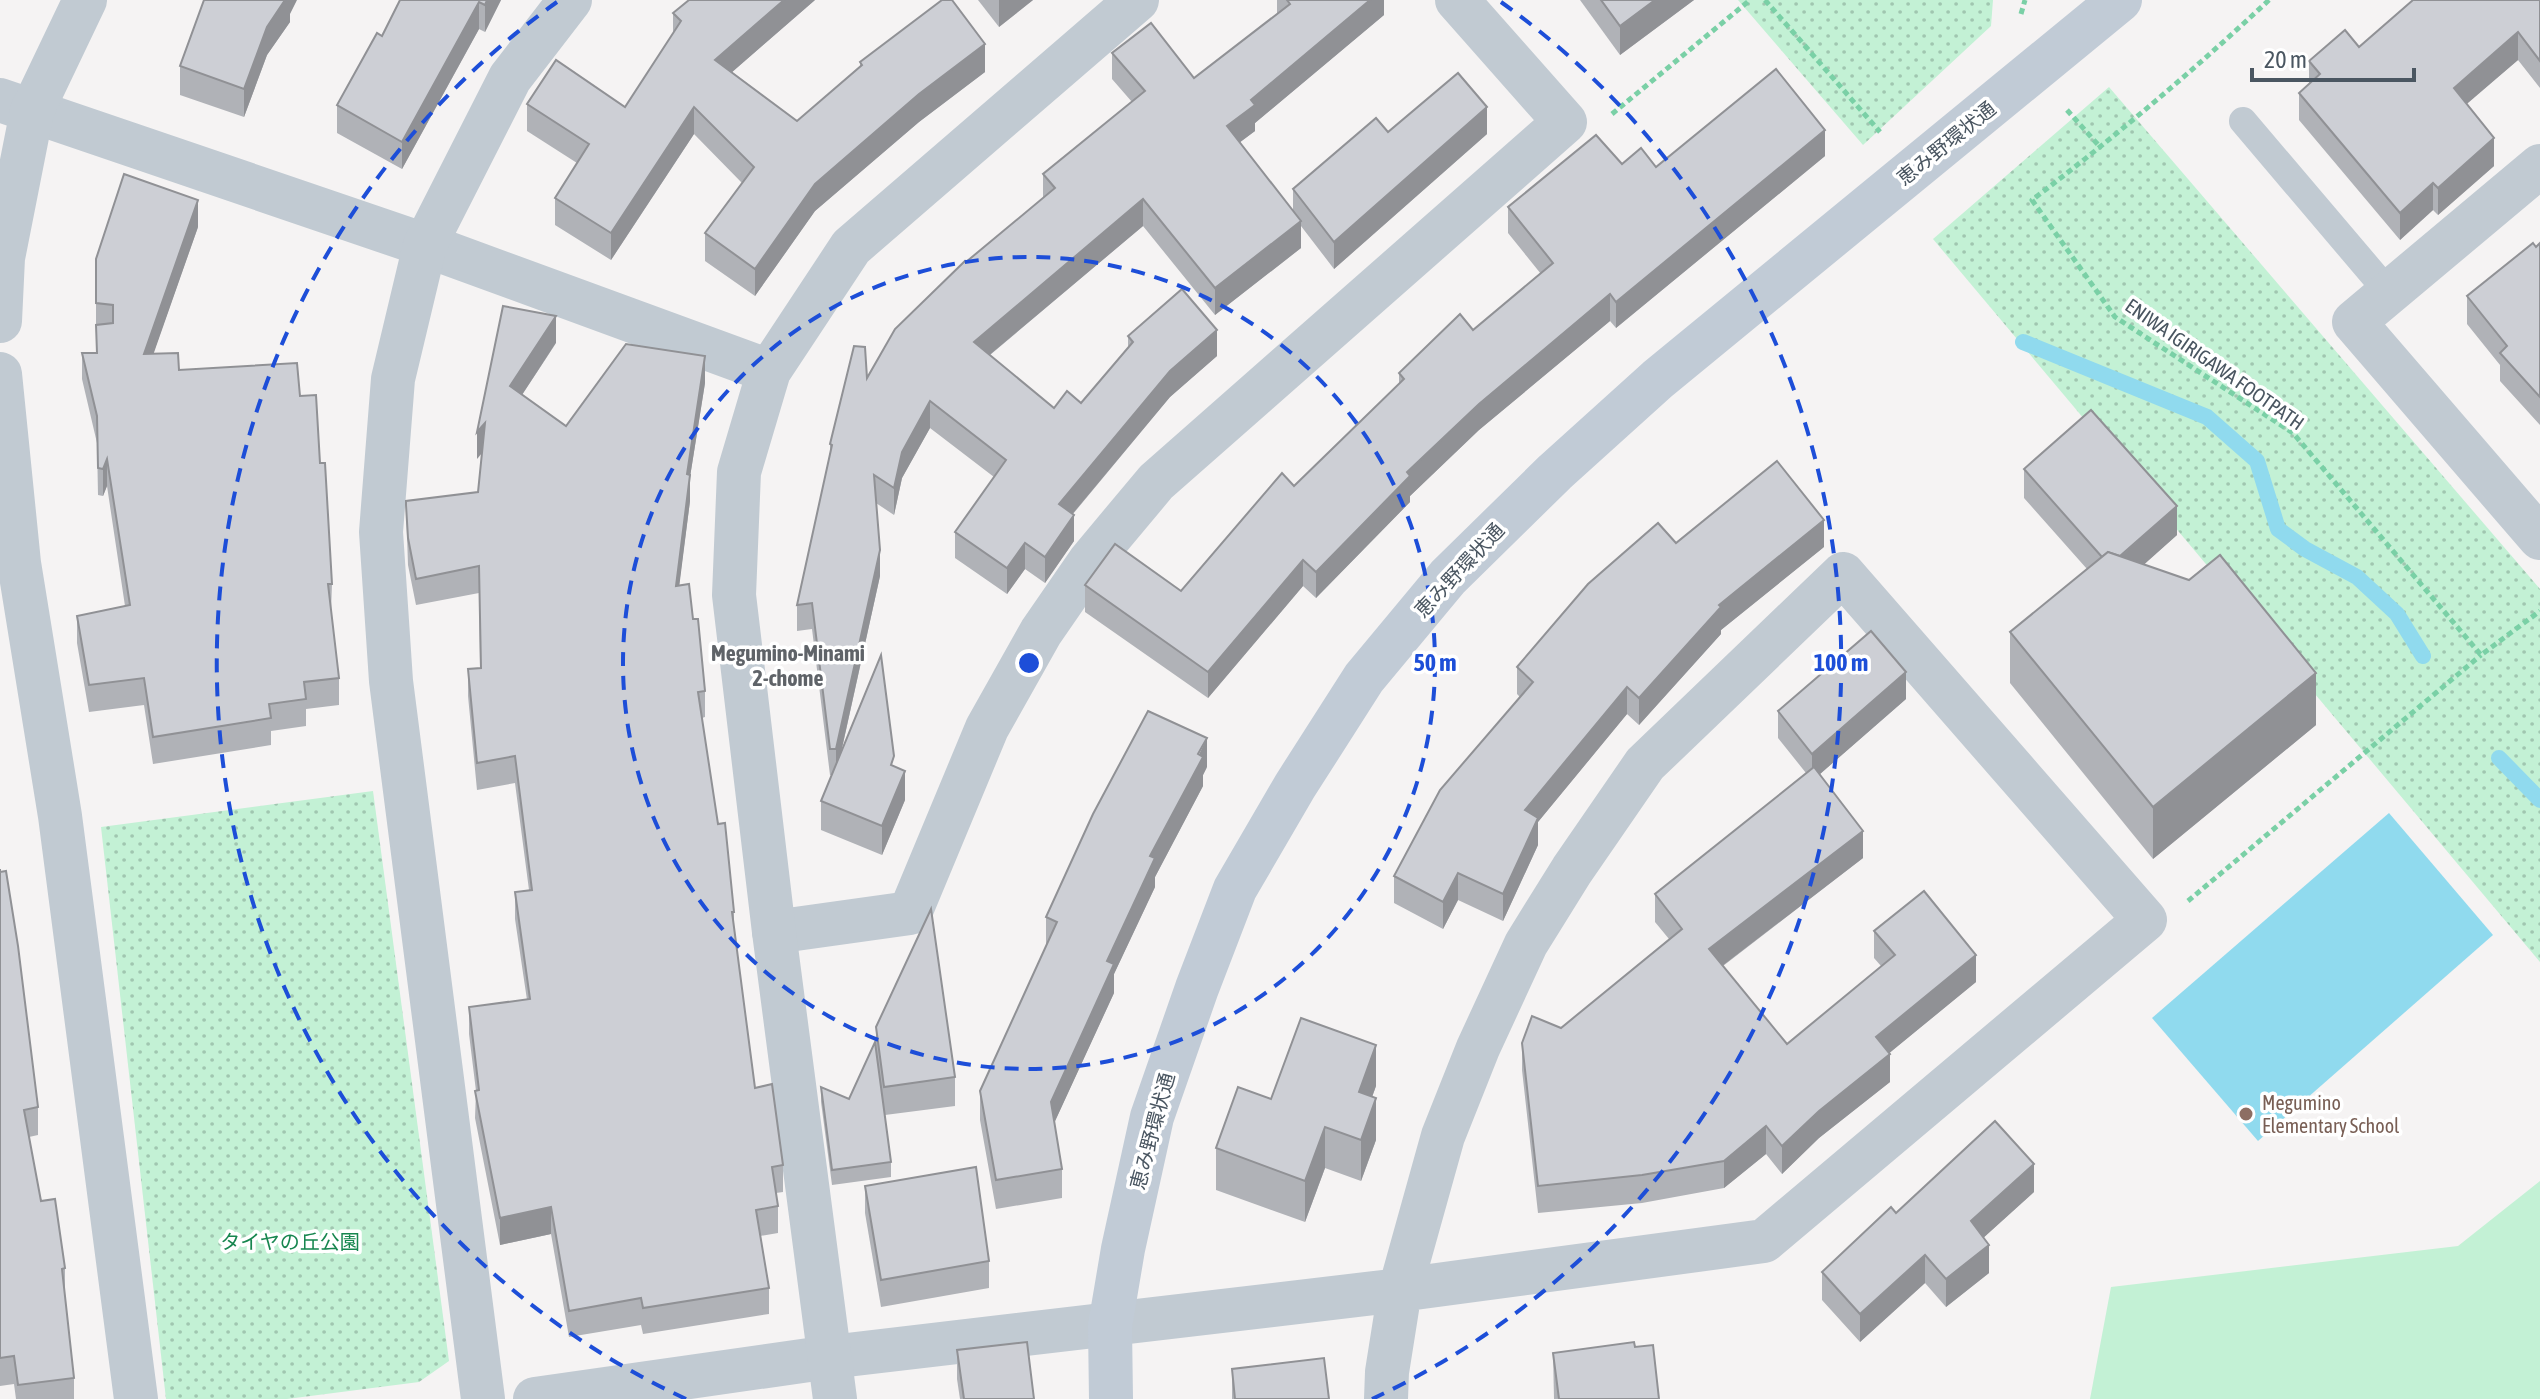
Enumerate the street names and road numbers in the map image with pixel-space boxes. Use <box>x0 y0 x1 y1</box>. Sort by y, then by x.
street label: 恵み野環状通 <box>1892 96 2000 190</box>
street label: ENIWA IGIRIGAWA FOOTPATH <box>2121 294 2309 434</box>
street label: 恵み野環状通 <box>1410 518 1508 622</box>
street label: 恵み野環状通 <box>1125 1070 1179 1192</box>

